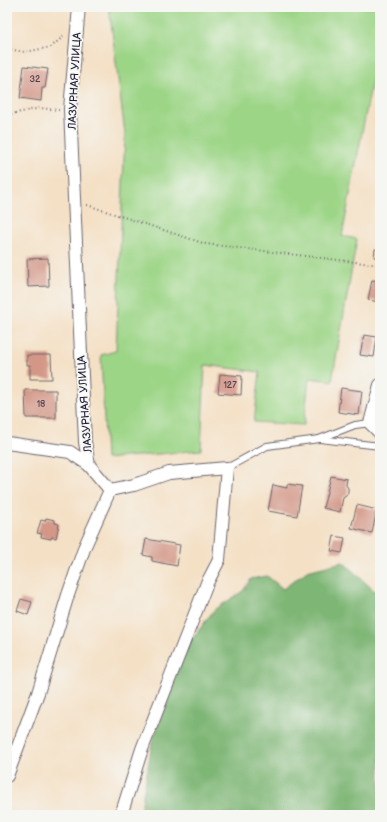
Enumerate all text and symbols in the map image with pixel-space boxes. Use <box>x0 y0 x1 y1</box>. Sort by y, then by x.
street label: ЛАЗУРНАЯ УЛИЦА <box>65 32 84 131</box>
house number: 32 <box>30 74 41 85</box>
street label: ЛАЗУРНАЯ УЛИЦА <box>75 355 94 454</box>
house number: 127 <box>223 380 237 391</box>
house number: 18 <box>37 399 45 410</box>

